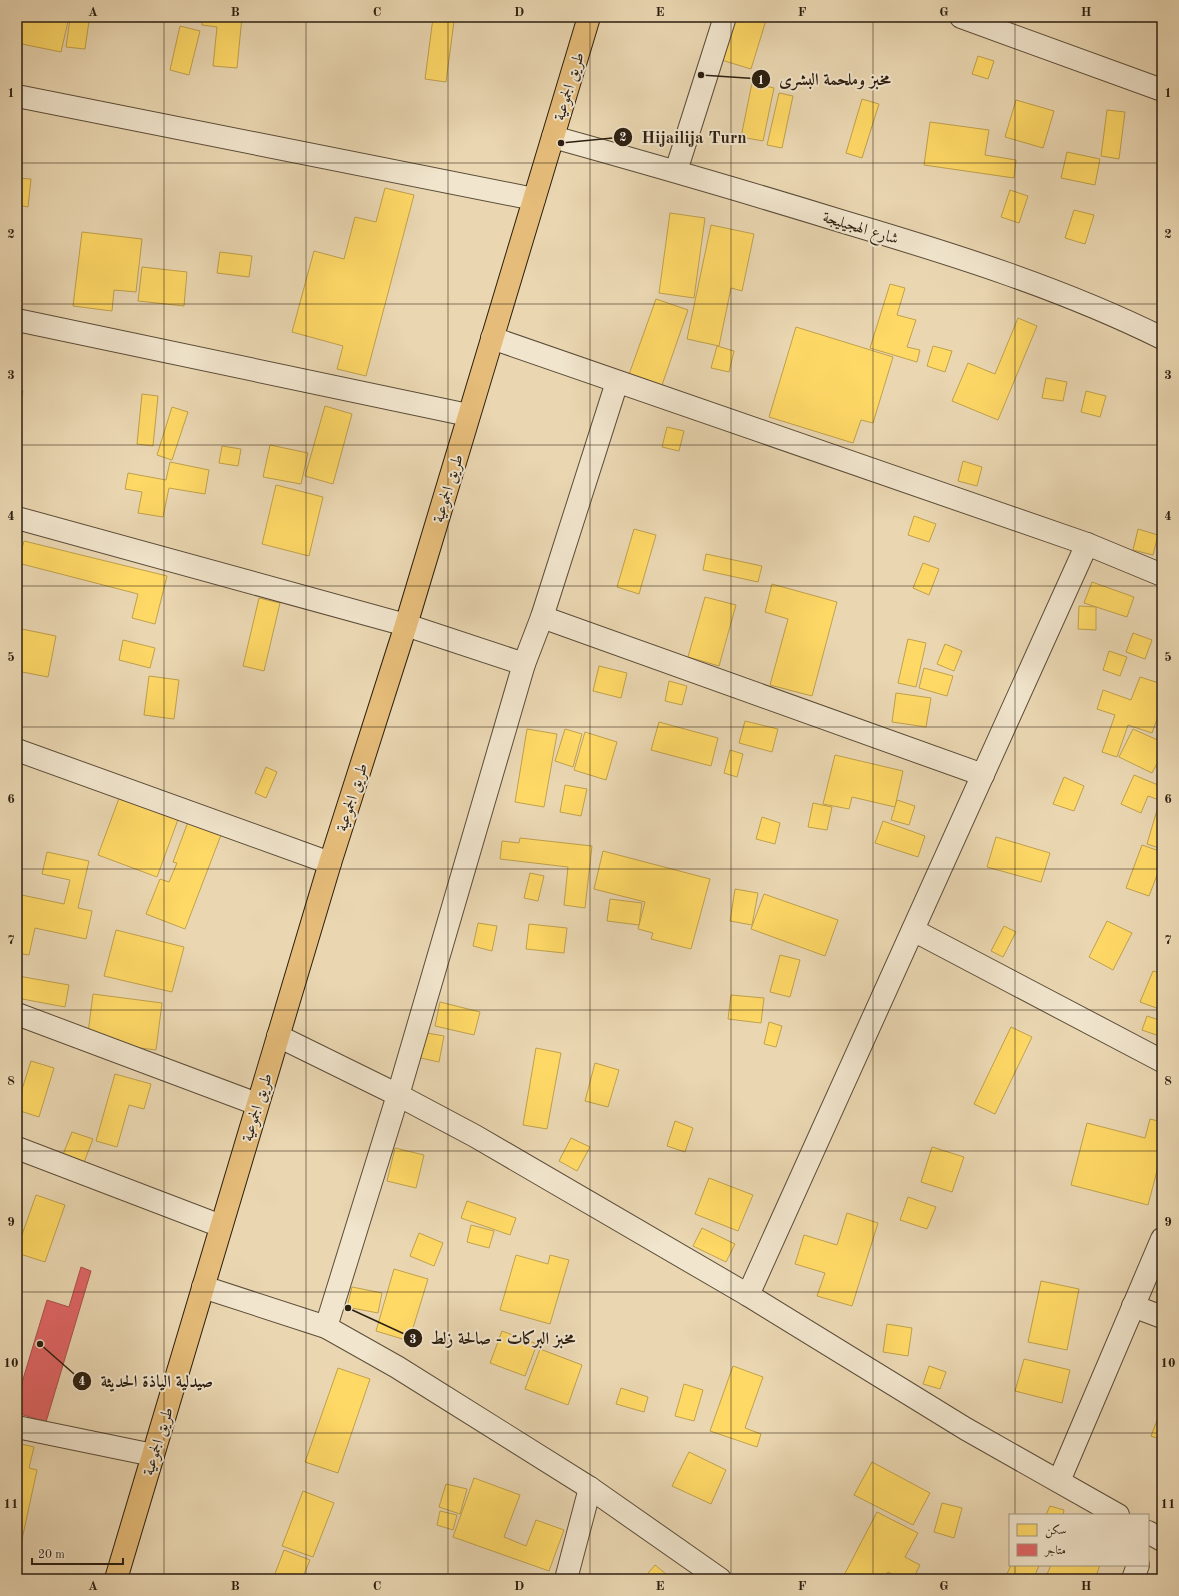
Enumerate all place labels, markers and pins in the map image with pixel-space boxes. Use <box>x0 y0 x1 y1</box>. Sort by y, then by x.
callout: مخبز وملحمة البشرى <box>751 65 899 94</box>
callout: Hijailija Turn <box>613 123 754 152</box>
callout: مخبز البركات - صالحة زلط <box>403 1324 583 1353</box>
callout: صيدلية الياذة الحديثة <box>72 1367 221 1396</box>

